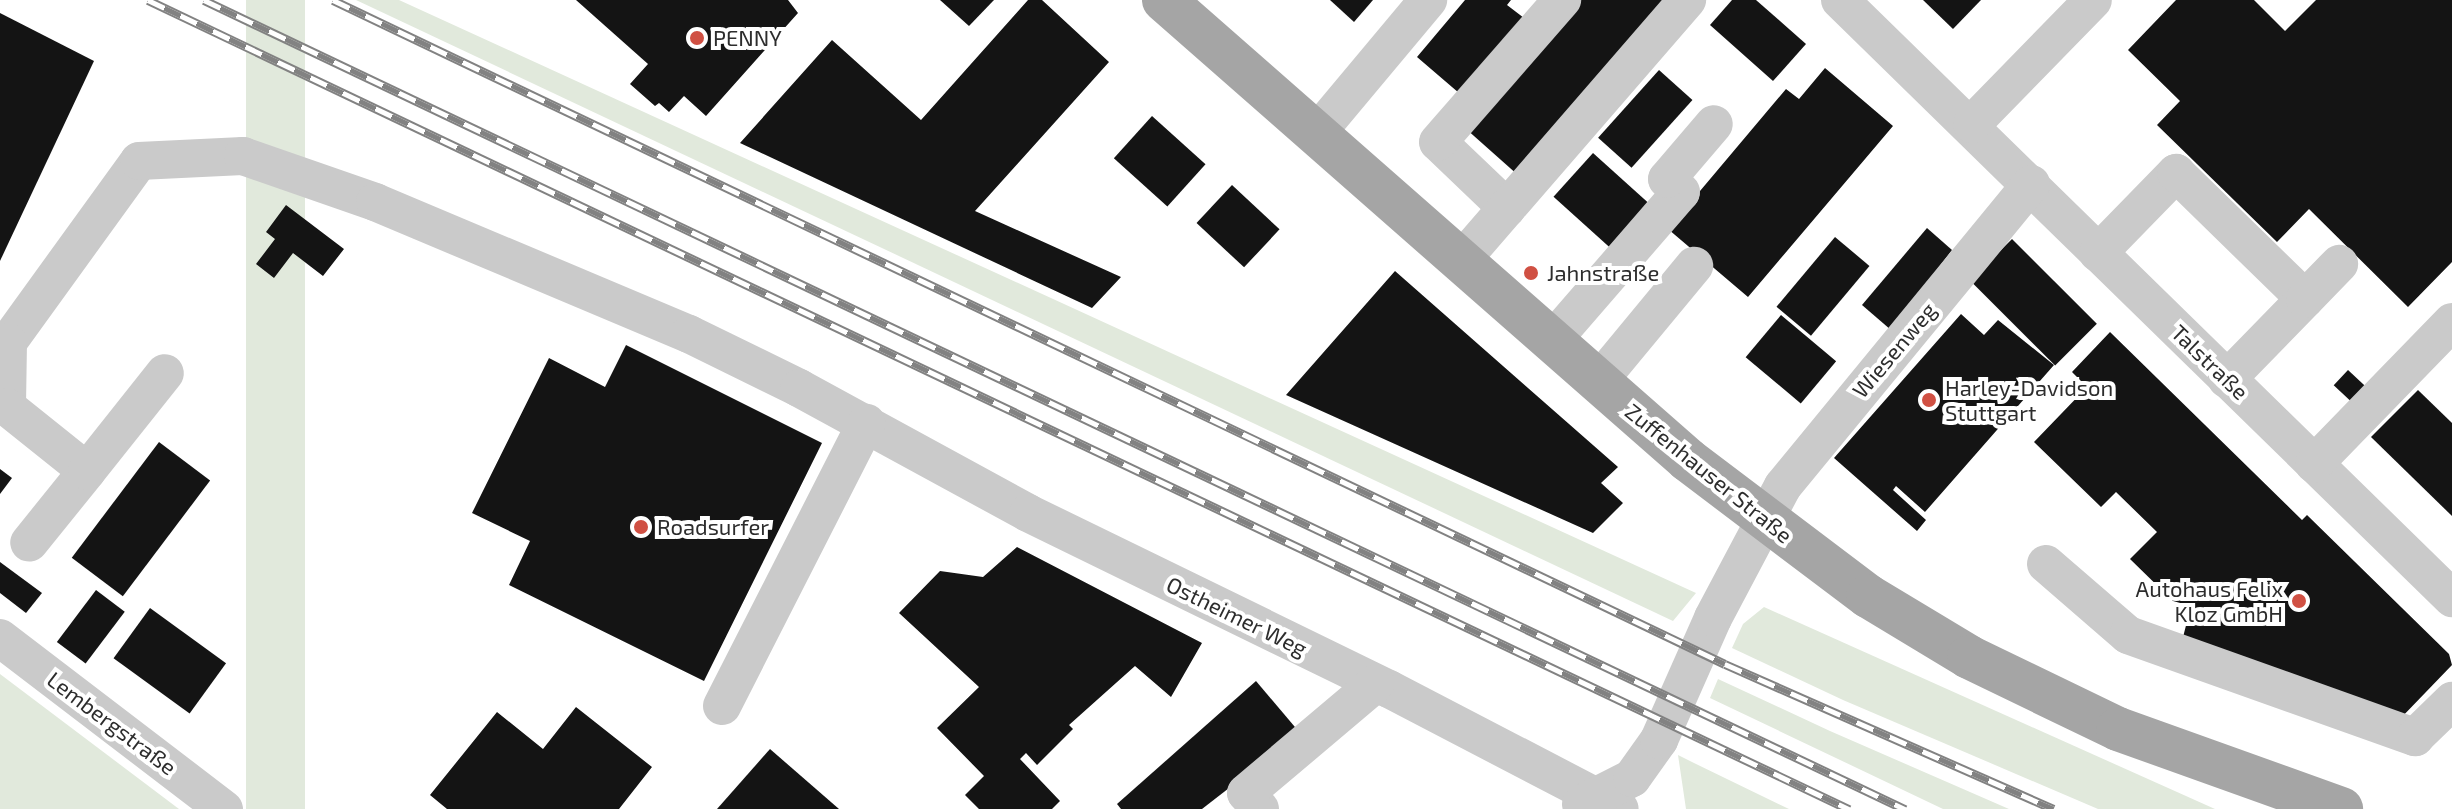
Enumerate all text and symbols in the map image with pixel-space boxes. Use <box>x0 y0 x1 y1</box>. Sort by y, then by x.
place label: PENNY <box>713 25 782 51</box>
marker: PENNY <box>688 29 706 47</box>
place label: Jahnstraße <box>1547 260 1659 286</box>
marker: Jahnstraße <box>1522 264 1540 282</box>
street label: Wiesenweg <box>1847 297 1941 403</box>
street label: Talstraße <box>2166 319 2254 405</box>
place label: Harley-Davidson Stuttgart <box>1945 374 2113 426</box>
marker: Harley-Davidson Stuttgart <box>1920 391 1938 409</box>
street label: Zuffenhauser Straße <box>1620 398 1798 548</box>
place label: Roadsurfer <box>657 514 769 540</box>
marker: Roadsurfer <box>632 518 650 536</box>
street label: Ostheimer Weg <box>1162 570 1312 662</box>
place label: Autohaus Felix Kloz GmbH <box>2135 575 2283 626</box>
marker: Autohaus Felix Kloz GmbH <box>2290 592 2308 610</box>
street label: Lembergstraße <box>42 666 182 780</box>

